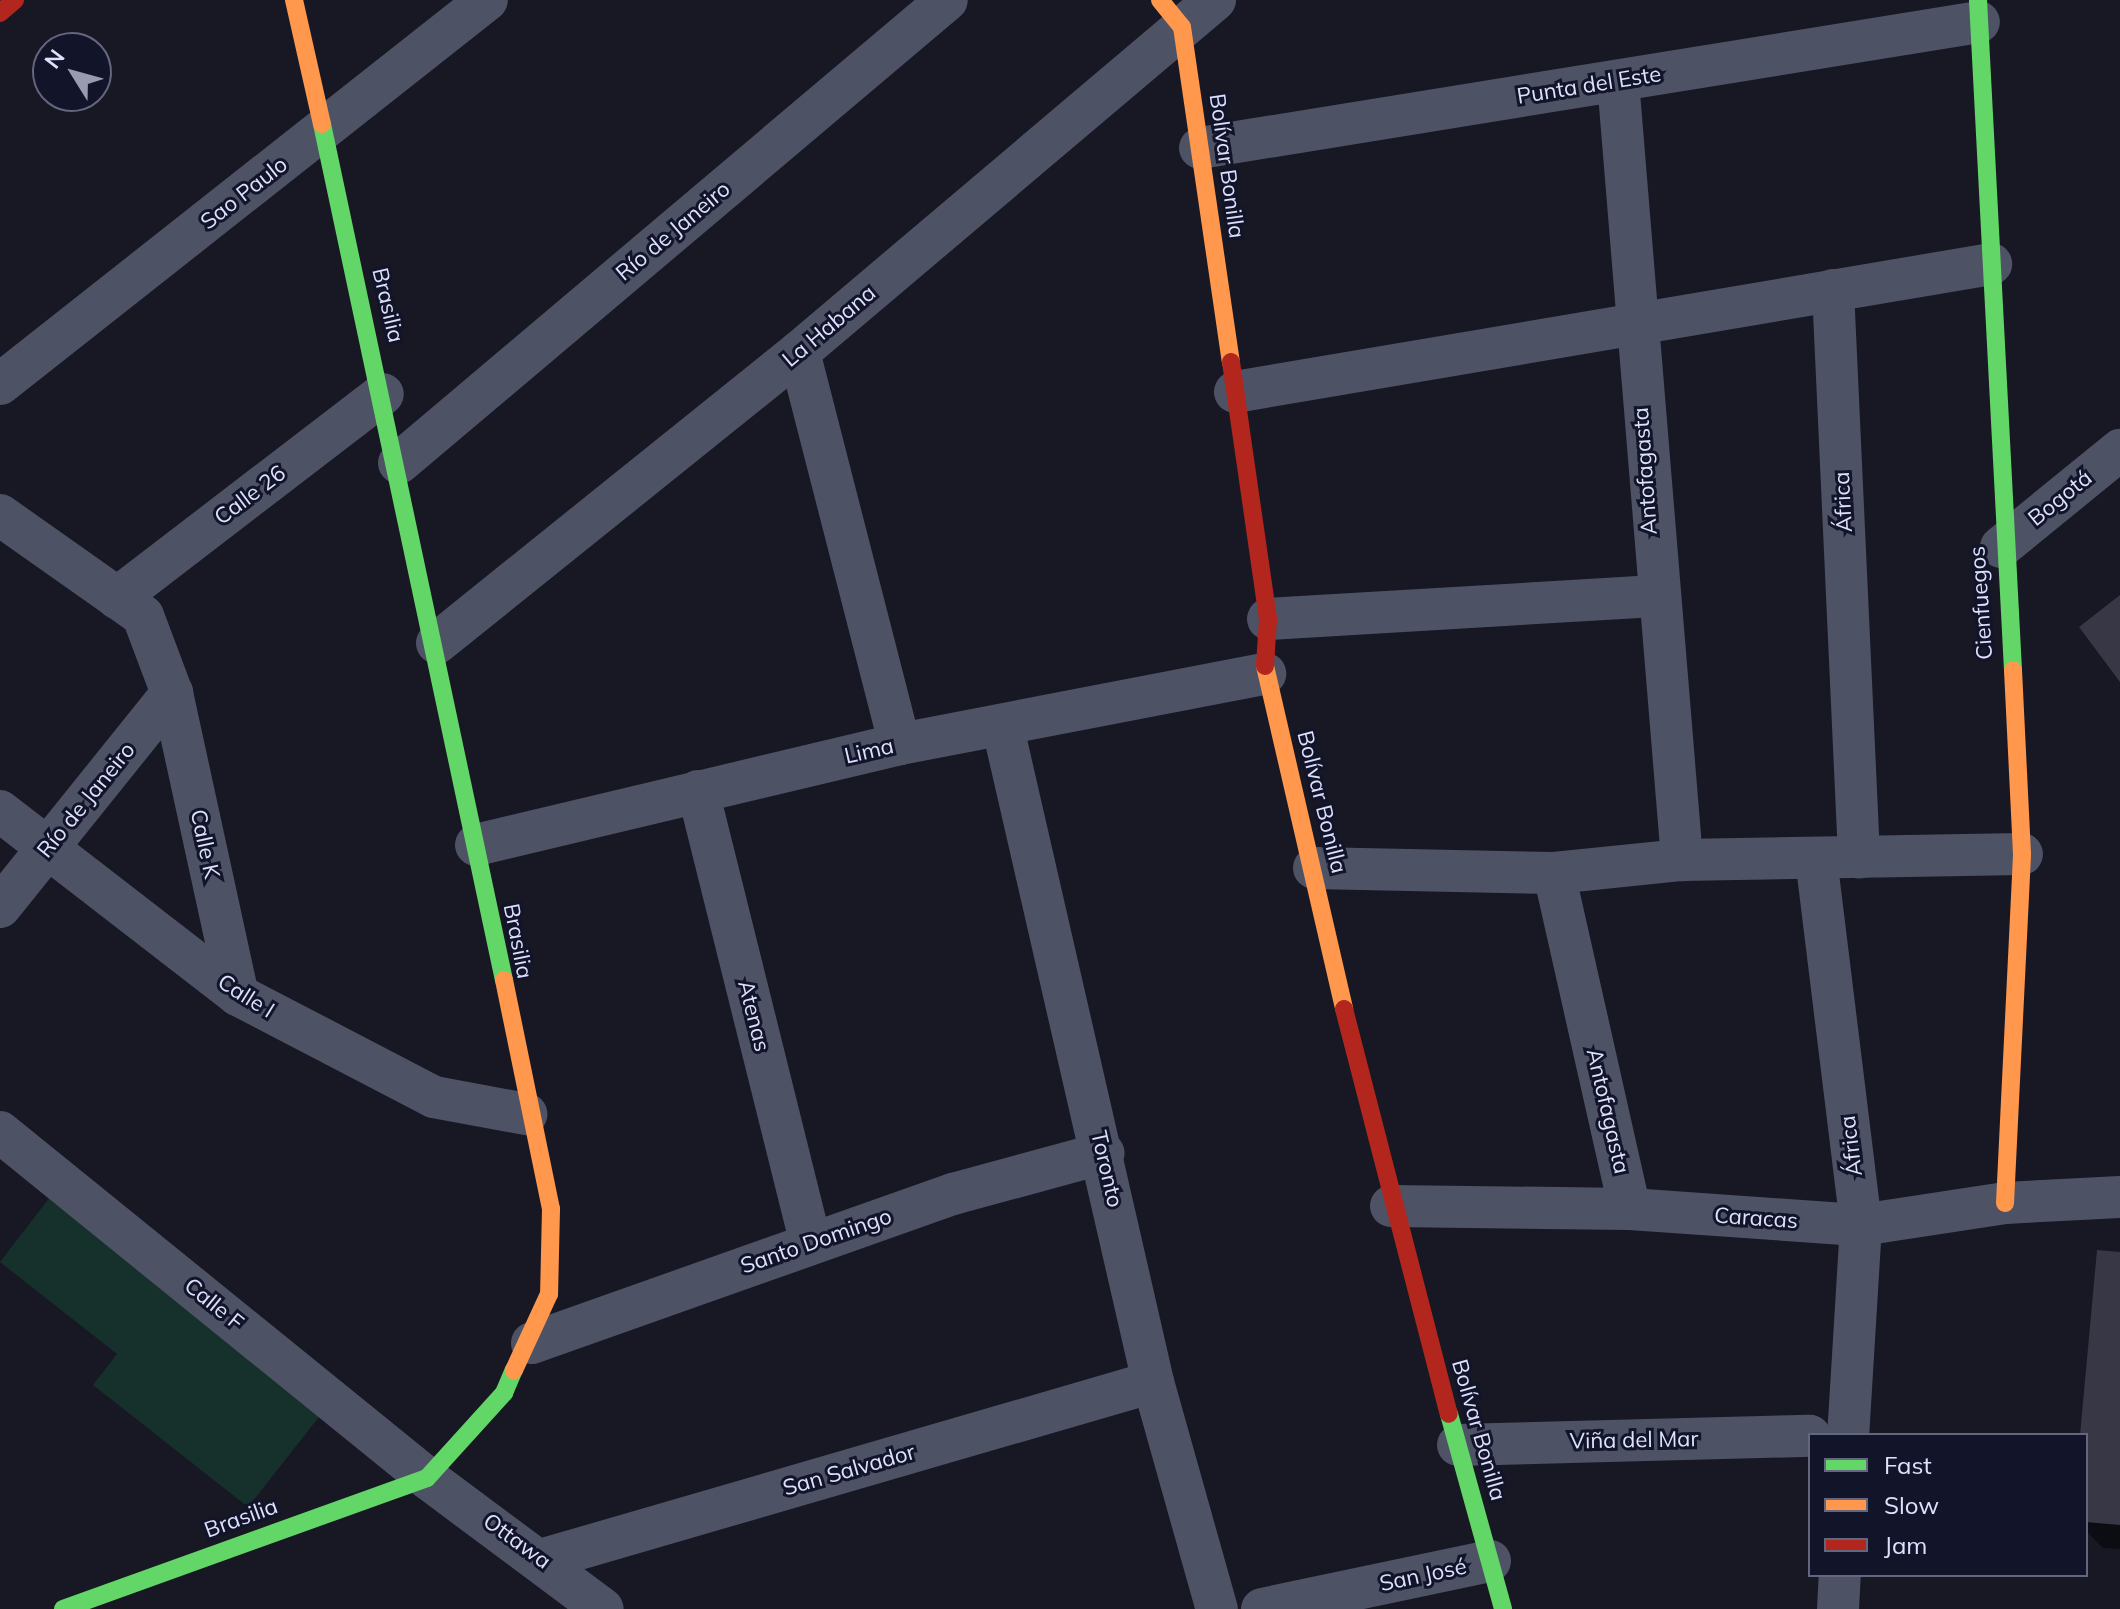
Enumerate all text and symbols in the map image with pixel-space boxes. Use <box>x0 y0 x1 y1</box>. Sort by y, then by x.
north arrow <box>32 32 112 112</box>
text: N <box>38 44 71 74</box>
street label: Punta del Este <box>1515 61 1663 109</box>
street label: Bolívar Bonilla <box>1204 92 1250 240</box>
street label: Sao Paulo <box>195 151 293 235</box>
street label: Río de Janeiro <box>611 176 735 286</box>
street label: Brasilia <box>367 265 409 345</box>
street label: La Habana <box>777 279 881 373</box>
street label: Antofagasta <box>1627 406 1663 536</box>
street label: Calle 26 <box>209 460 291 530</box>
street label: Bogotá <box>2023 464 2097 532</box>
street label: África <box>1828 471 1858 533</box>
street label: Cienfuegos <box>1964 545 1998 661</box>
street label: Bolívar Bonilla <box>1292 728 1352 876</box>
street label: Lima <box>842 733 896 769</box>
street label: Río de Janeiro <box>31 737 141 863</box>
street label: Calle K <box>185 807 225 881</box>
street label: Brasilia <box>498 901 538 981</box>
street label: Calle I <box>213 968 279 1024</box>
street label: Atenas <box>732 978 776 1054</box>
street label: Antofagasta <box>1581 1046 1635 1176</box>
street label: África <box>1834 1114 1868 1178</box>
street label: Toronto <box>1085 1128 1129 1210</box>
street label: Caracas <box>1713 1202 1799 1234</box>
street label: Santo Domingo <box>737 1203 895 1279</box>
street label: Calle F <box>179 1272 249 1336</box>
street label: Bolívar Bonilla <box>1446 1356 1512 1504</box>
street label: Viña del Mar <box>1569 1426 1699 1454</box>
legend <box>1808 1433 2088 1577</box>
street label: San Salvador <box>780 1439 918 1501</box>
text: Fast <box>1884 1450 1932 1480</box>
text: Slow <box>1884 1490 1939 1520</box>
street label: Brasilia <box>201 1493 281 1543</box>
street label: Ottawa <box>478 1508 556 1574</box>
text: Jam <box>1884 1530 1927 1560</box>
street label: San José <box>1377 1553 1469 1597</box>

